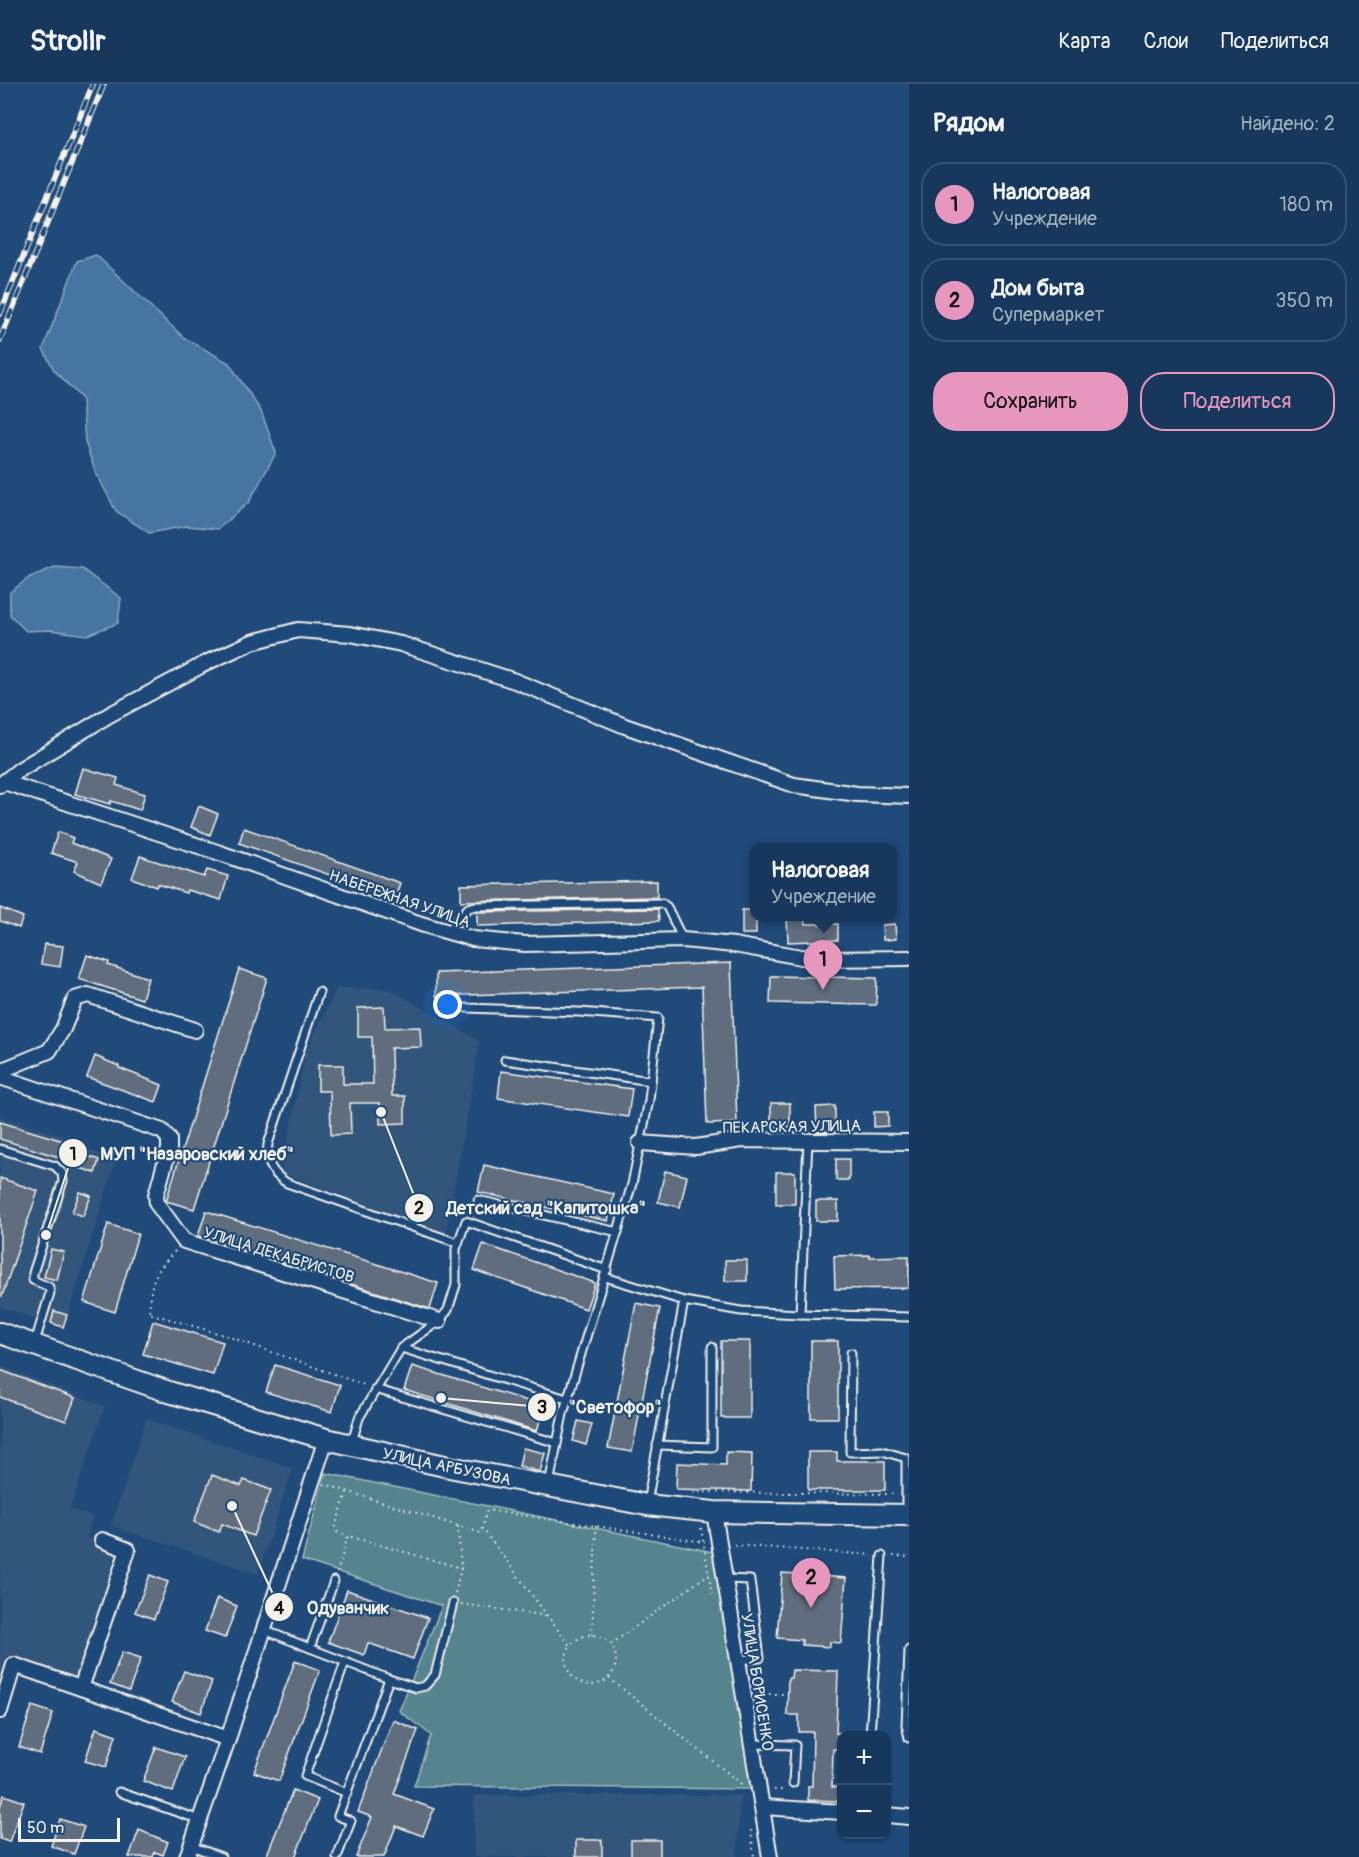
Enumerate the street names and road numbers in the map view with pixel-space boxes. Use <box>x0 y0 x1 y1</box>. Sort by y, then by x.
street label: НАБЕРЕЖНАЯ УЛИЦА <box>326 865 473 933</box>
street label: ПЕКАРСКАЯ УЛИЦА <box>723 1116 861 1138</box>
street label: УЛИЦА ДЕКАБРИСТОВ <box>201 1222 357 1287</box>
street label: УЛИЦА АРБУЗОВА <box>381 1444 513 1490</box>
street label: УЛИЦА БОРИСЕНКО <box>736 1612 778 1752</box>

